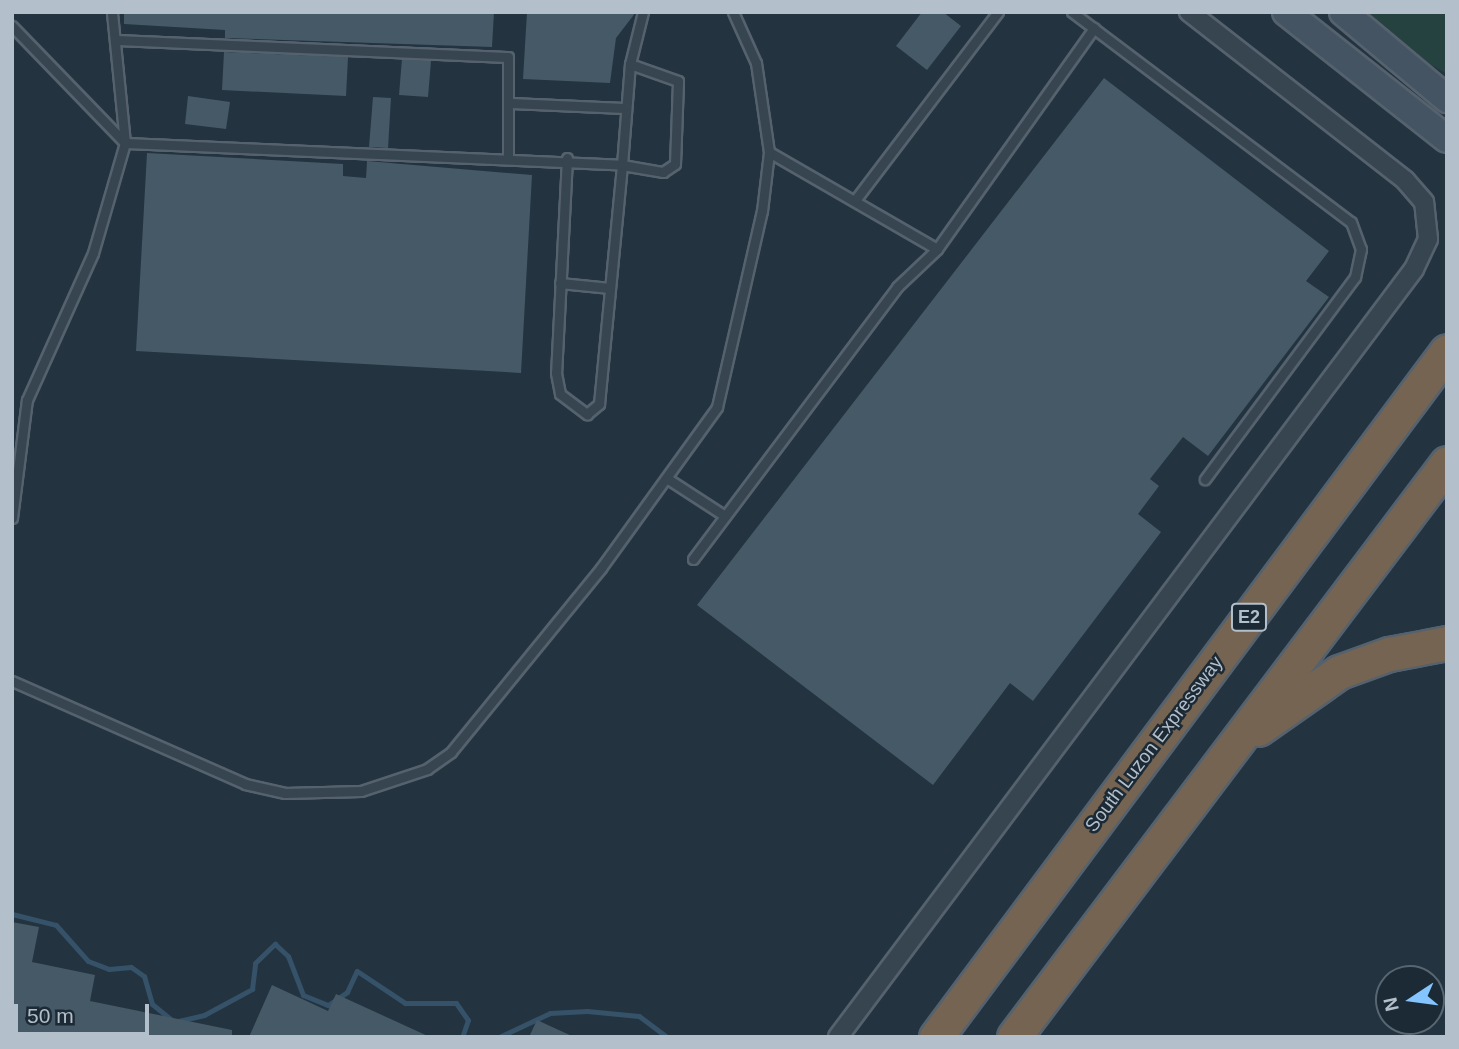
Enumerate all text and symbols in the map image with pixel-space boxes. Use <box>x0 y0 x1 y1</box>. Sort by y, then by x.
road number: E2 <box>1230 602 1268 632</box>
street label: South Luzon Expressway <box>1080 652 1228 836</box>
north arrow <box>1375 965 1445 1035</box>
scale bar <box>18 990 152 1034</box>
text: N <box>1379 995 1403 1013</box>
text: 50 m <box>27 1004 74 1027</box>

